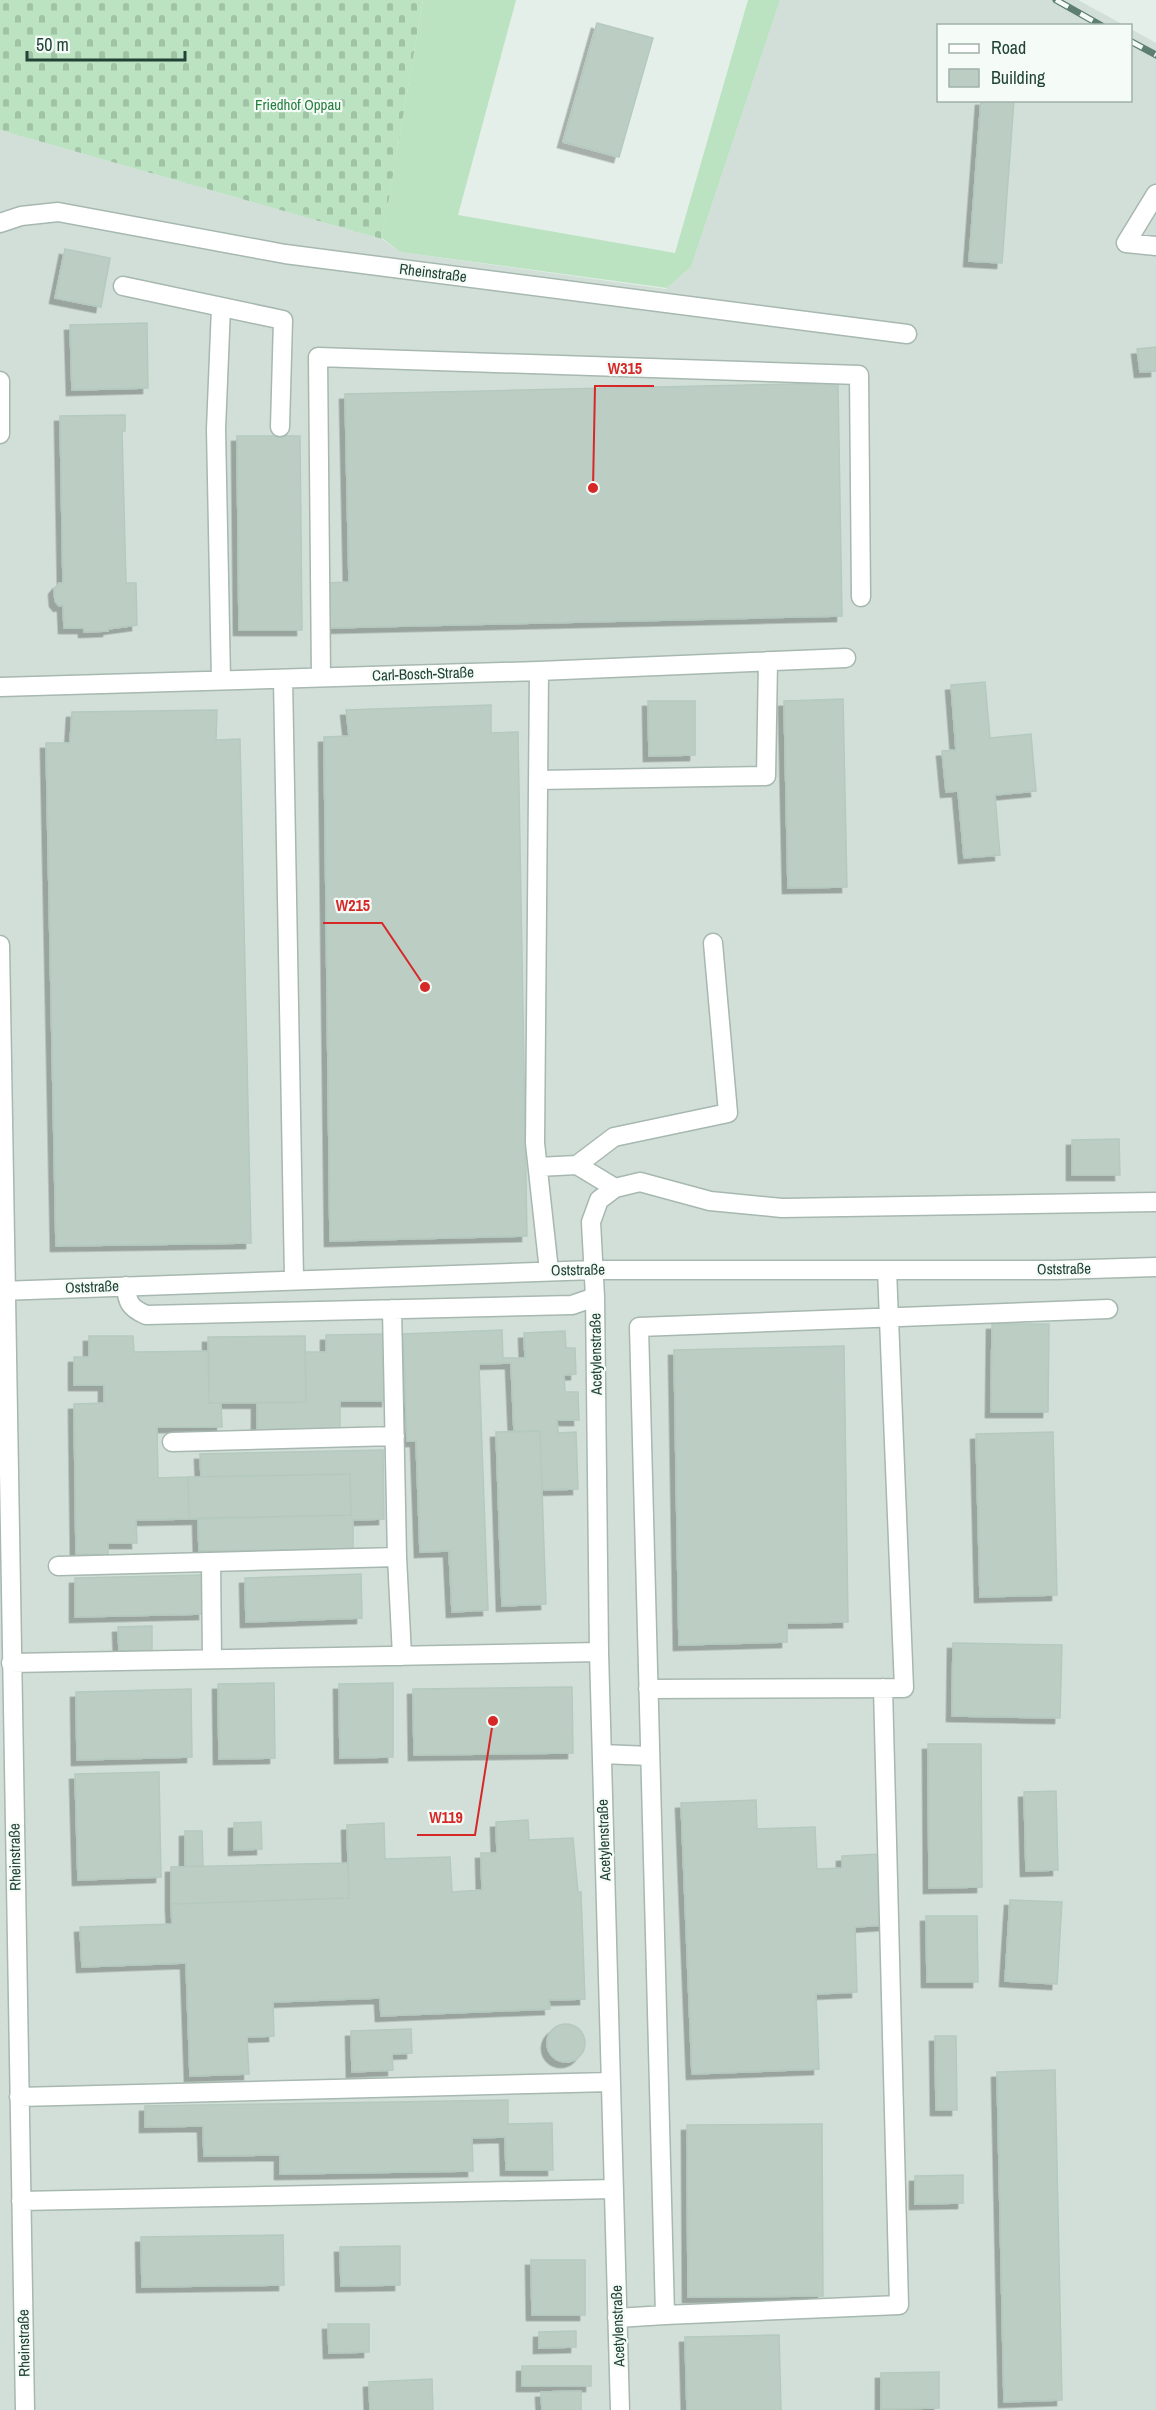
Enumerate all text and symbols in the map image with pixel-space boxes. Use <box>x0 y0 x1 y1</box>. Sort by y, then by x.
scale bar <box>27 24 184 62</box>
legend <box>937 24 1132 102</box>
text: 50 m <box>36 32 69 57</box>
text: Road <box>991 35 1026 60</box>
text: Building <box>991 65 1046 90</box>
park label: Friedhof Oppau <box>255 94 341 115</box>
street label: Rheinstraße <box>398 258 468 287</box>
callout: W315 <box>595 352 654 386</box>
text: W315 <box>608 357 642 379</box>
street label: Carl-Bosch-Straße <box>372 661 474 686</box>
callout: W215 <box>323 889 382 923</box>
text: W215 <box>336 894 370 916</box>
street label: Oststraße <box>1037 1258 1091 1279</box>
street label: Oststraße <box>551 1259 605 1280</box>
street label: Oststraße <box>65 1275 119 1298</box>
street label: Acetylenstraße <box>584 1313 607 1396</box>
street label: Acetylenstraße <box>592 1799 615 1882</box>
callout: W119 <box>417 1801 475 1835</box>
text: W119 <box>429 1806 463 1828</box>
street label: Rheinstraße <box>3 1823 26 1891</box>
street label: Acetylenstraße <box>606 2285 629 2368</box>
street label: Rheinstraße <box>12 2309 35 2377</box>

